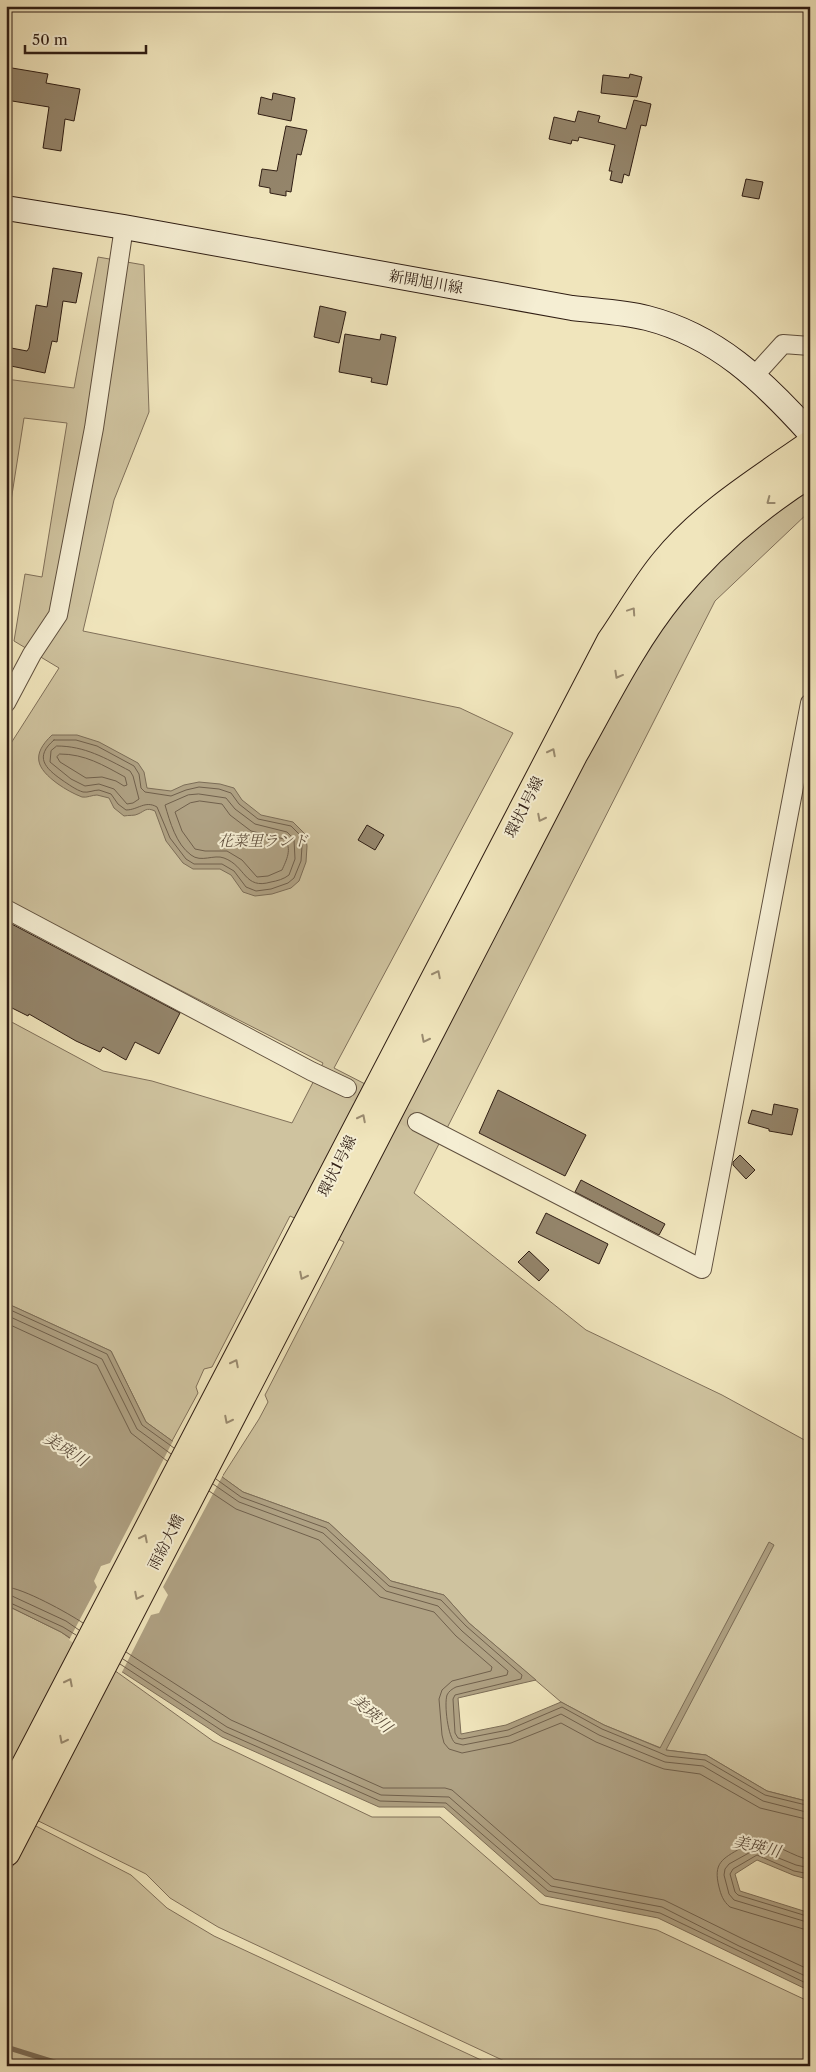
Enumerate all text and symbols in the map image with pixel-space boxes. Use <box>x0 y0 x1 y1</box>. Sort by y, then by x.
scale bar <box>25 22 146 54</box>
text: 50 m <box>32 30 68 49</box>
street label: 新開旭川線 <box>387 266 465 297</box>
one-way arrow <box>766 495 776 504</box>
one-way arrow <box>625 607 635 616</box>
one-way arrow <box>614 669 624 678</box>
one-way arrow <box>546 749 556 758</box>
street label: 環状1号線 <box>500 773 547 841</box>
one-way arrow <box>537 812 547 821</box>
park label: 花菜里ランド <box>218 831 309 850</box>
one-way arrow <box>431 970 441 979</box>
one-way arrow <box>421 1034 431 1043</box>
one-way arrow <box>356 1115 366 1124</box>
street label: 環状1号線 <box>313 1132 360 1200</box>
one-way arrow <box>299 1271 309 1280</box>
one-way arrow <box>229 1359 239 1368</box>
one-way arrow <box>224 1415 234 1424</box>
water label: 美瑛川 <box>40 1428 93 1471</box>
street label: 雨紛大橋 <box>143 1511 188 1573</box>
one-way arrow <box>138 1534 148 1543</box>
one-way arrow <box>134 1591 144 1600</box>
one-way arrow <box>63 1678 73 1687</box>
water label: 美瑛川 <box>347 1690 398 1738</box>
one-way arrow <box>59 1735 69 1744</box>
water label: 美瑛川 <box>731 1831 785 1862</box>

